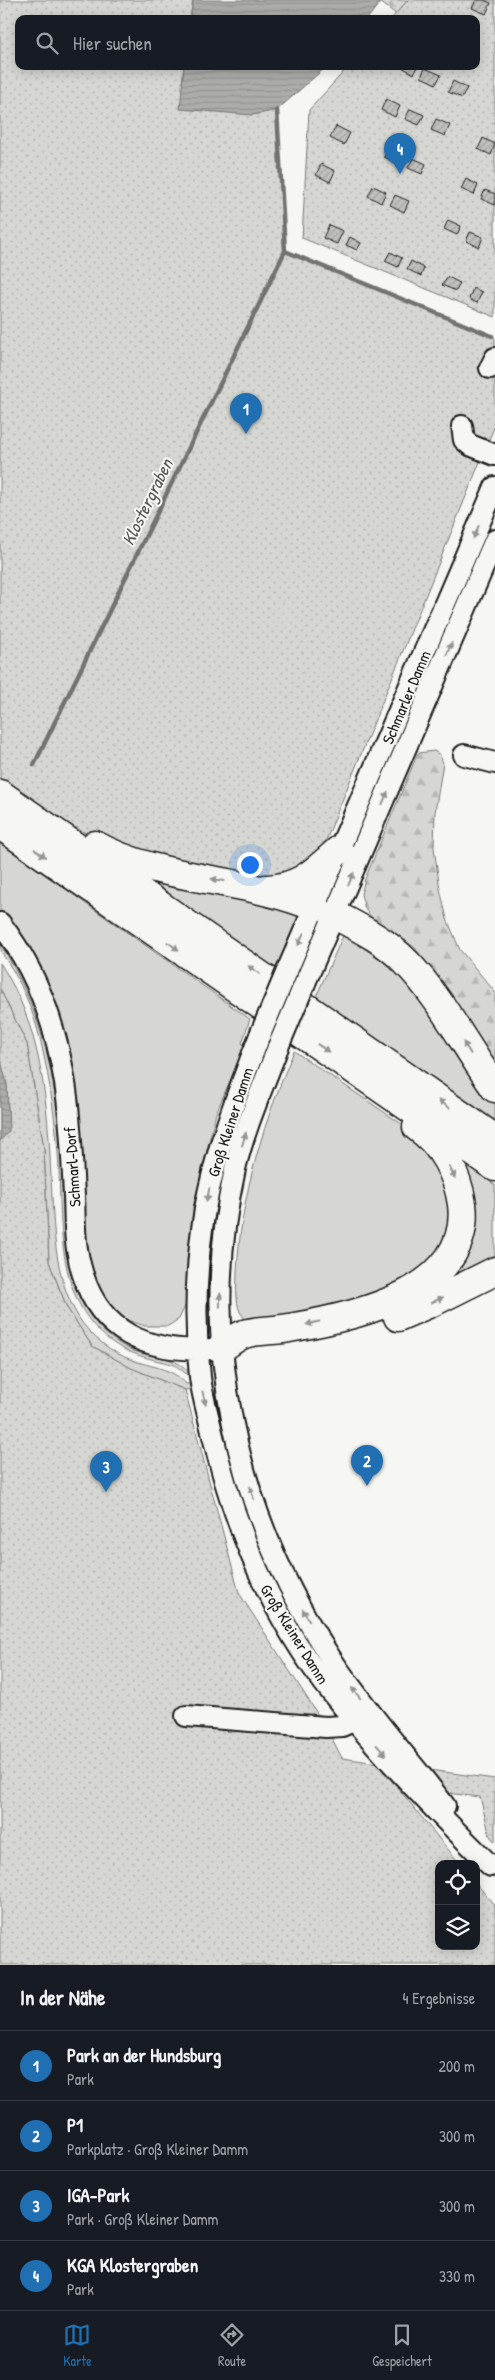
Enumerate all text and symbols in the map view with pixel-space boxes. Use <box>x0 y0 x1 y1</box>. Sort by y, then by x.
search box <box>15 15 480 70</box>
icon: search <box>33 29 61 57</box>
text: Hier suchen <box>73 30 152 56</box>
pin: 4 <box>384 133 416 174</box>
pin: 1 <box>230 393 262 434</box>
water label: Klostergraben <box>115 453 180 549</box>
one-way arrow <box>472 525 480 539</box>
one-way arrow <box>445 641 453 656</box>
street label: Schmarler Damm <box>376 647 436 747</box>
one-way arrow <box>382 791 390 805</box>
one-way arrow <box>33 848 47 858</box>
your location <box>237 852 263 878</box>
one-way arrow <box>347 872 355 886</box>
one-way arrow <box>210 876 226 884</box>
one-way arrow <box>297 932 305 946</box>
one-way arrow <box>167 941 180 951</box>
one-way arrow <box>247 965 261 975</box>
one-way arrow <box>462 1041 471 1054</box>
one-way arrow <box>316 1043 330 1053</box>
street label: Groß Kleiner Damm <box>202 1064 258 1180</box>
one-way arrow <box>437 1099 451 1109</box>
street label: Schmarl-Dorf <box>58 1126 86 1208</box>
one-way arrow <box>240 1132 248 1147</box>
one-way arrow <box>448 1164 456 1179</box>
one-way arrow <box>204 1187 212 1202</box>
one-way arrow <box>216 1291 224 1307</box>
one-way arrow <box>430 1296 444 1304</box>
one-way arrow <box>305 1319 320 1327</box>
one-way arrow <box>200 1391 208 1406</box>
pin: 2 <box>351 1445 383 1486</box>
pin: 3 <box>90 1451 122 1492</box>
one-way arrow <box>248 1486 256 1501</box>
street label: Groß Kleiner Damm <box>255 1580 335 1688</box>
one-way arrow <box>301 1609 310 1622</box>
one-way arrow <box>350 1687 361 1700</box>
one-way arrow <box>375 1743 386 1756</box>
map controls <box>435 1860 480 1950</box>
button: locate <box>435 1860 480 1905</box>
button: layers <box>435 1905 480 1950</box>
text: In der Nähe <box>20 1983 105 2012</box>
text: 4 Ergebnisse <box>403 1987 475 2009</box>
text: Park an der Hundsburg <box>67 2042 221 2068</box>
text: 1 <box>33 2055 39 2077</box>
text: 200 m <box>439 2055 475 2077</box>
text: Park <box>67 2068 94 2090</box>
text: P1 <box>67 2112 83 2138</box>
text: 2 <box>32 2125 40 2147</box>
text: 300 m <box>439 2125 475 2147</box>
text: Parkplatz · Groß Kleiner Damm <box>67 2138 248 2160</box>
text: IGA-Park <box>67 2182 129 2208</box>
text: 3 <box>32 2195 40 2217</box>
text: 300 m <box>439 2195 475 2217</box>
text: Park · Groß Kleiner Damm <box>67 2208 218 2230</box>
text: KGA Klostergraben <box>67 2252 198 2278</box>
text: 4 <box>33 2265 39 2287</box>
text: 330 m <box>439 2265 475 2287</box>
text: Park <box>67 2278 94 2300</box>
tab: Karte <box>63 2321 92 2370</box>
tab: Route <box>218 2321 246 2370</box>
tab: Gespeichert <box>372 2321 432 2370</box>

